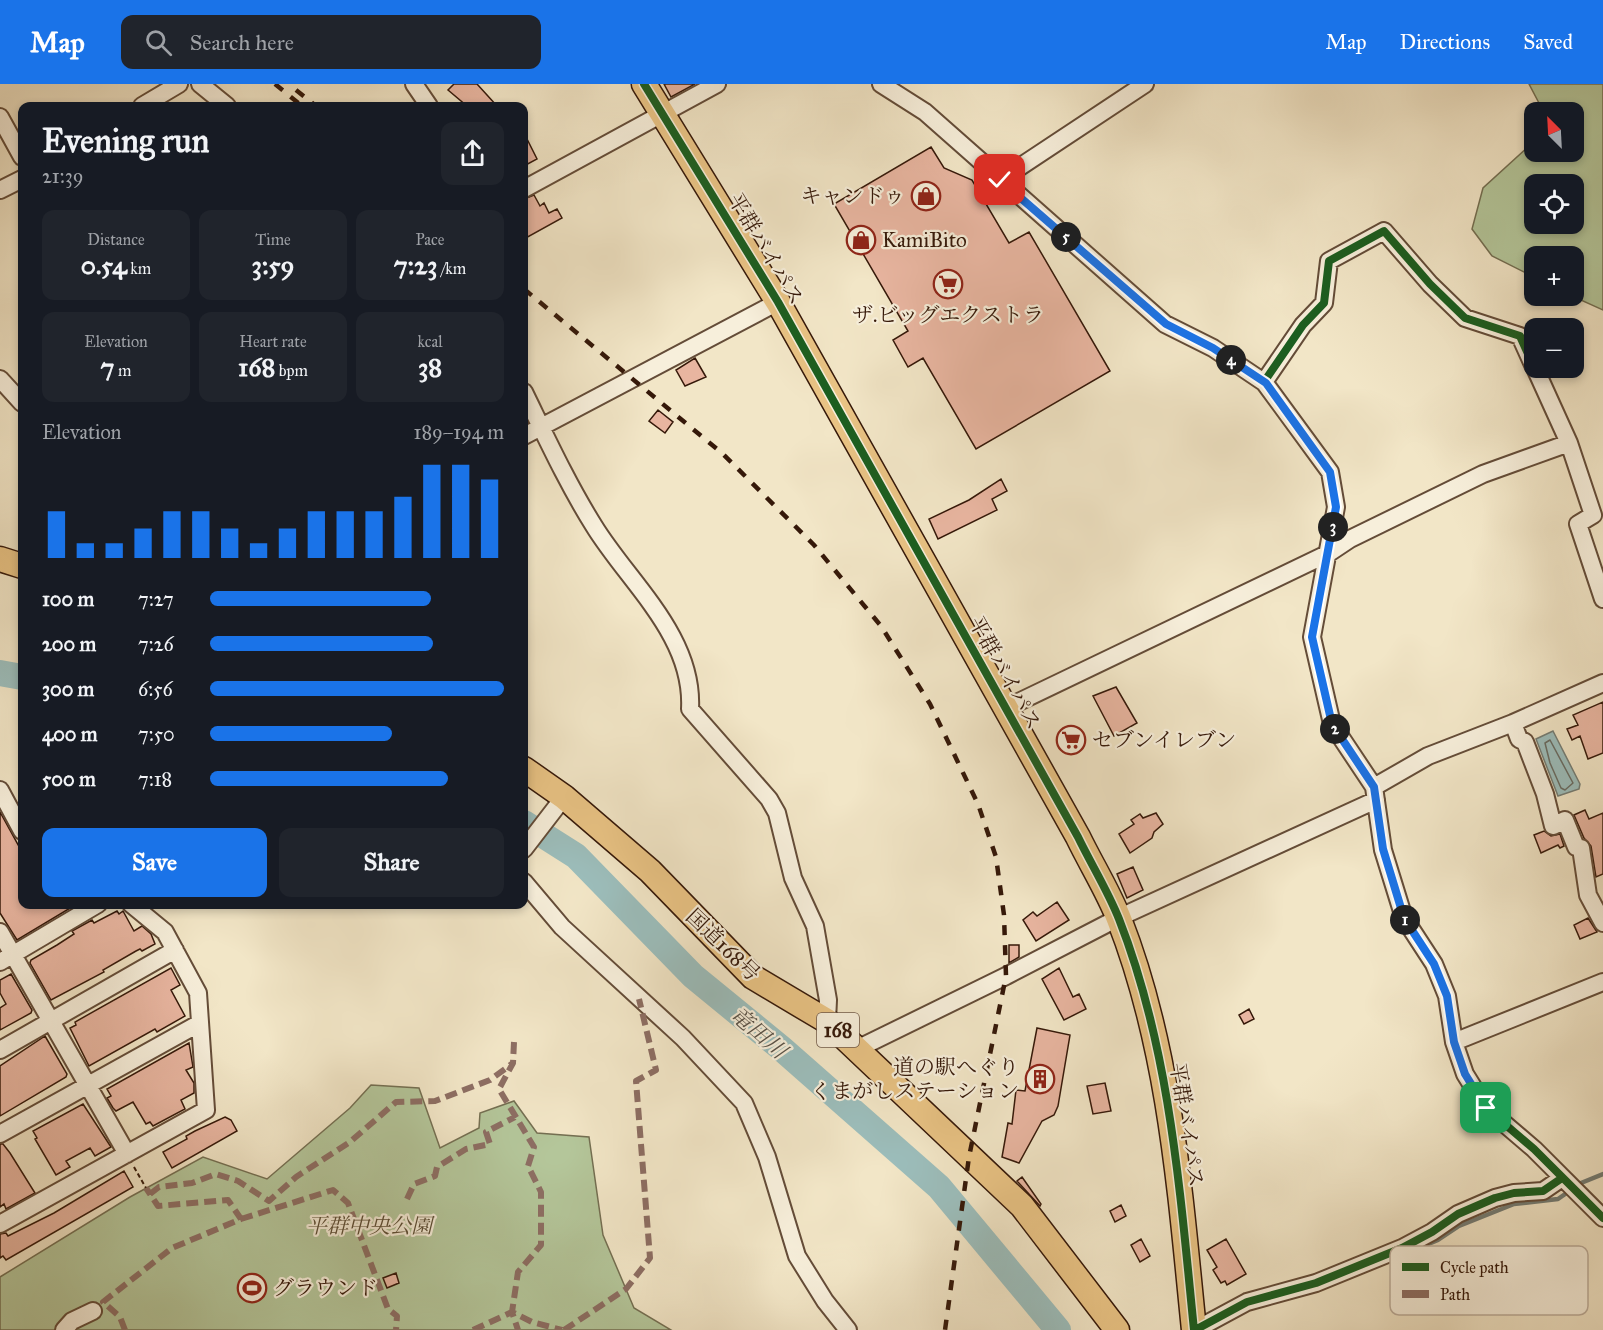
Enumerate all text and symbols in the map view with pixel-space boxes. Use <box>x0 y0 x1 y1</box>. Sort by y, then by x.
search box <box>121 15 541 69</box>
text: Map <box>30 25 85 60</box>
icon: search <box>142 26 175 59</box>
text: Search here <box>190 29 294 56</box>
text: Map <box>1326 29 1367 55</box>
text: Directions <box>1400 29 1490 55</box>
text: Saved <box>1523 29 1573 55</box>
north arrow <box>1524 102 1584 162</box>
map controls <box>1524 102 1584 378</box>
text: Evening run <box>42 121 209 161</box>
button: share <box>441 122 504 185</box>
pin <box>974 154 1025 205</box>
icon: check <box>983 163 1016 196</box>
text: 21:39 <box>42 164 84 188</box>
button: locate <box>1524 174 1584 234</box>
shop icon: キャンドゥ <box>910 180 942 212</box>
place label: キャンドゥ <box>801 183 905 209</box>
street label: 平群バイパス <box>723 188 809 310</box>
pin: 5 <box>1051 222 1081 252</box>
shop icon: KamiBito <box>845 224 877 256</box>
place label: KamiBito <box>882 227 967 253</box>
text: 5 <box>1062 227 1070 246</box>
text: Distance <box>87 230 145 249</box>
text: Time <box>255 230 291 249</box>
text: Pace <box>415 230 445 249</box>
button: + <box>1524 246 1584 306</box>
text: 0.54 <box>81 249 127 281</box>
text: 3:59 <box>252 249 295 281</box>
text: 7:23 <box>394 249 438 281</box>
text: km <box>127 259 151 278</box>
text: /km <box>438 259 466 278</box>
supermarket icon: ザ.ビッグエクストラ <box>932 268 964 300</box>
place label: ザ.ビッグエクストラ <box>852 302 1044 328</box>
button: − <box>1524 318 1584 378</box>
text: Elevation <box>84 332 148 351</box>
text: Heart rate <box>239 332 307 351</box>
text: kcal <box>417 332 443 351</box>
pin: 4 <box>1216 345 1246 375</box>
text: 4 <box>1227 350 1235 369</box>
text: 7 <box>101 351 115 383</box>
text: 168 <box>238 351 275 383</box>
text: 38 <box>418 351 442 383</box>
text: m <box>115 361 131 380</box>
text: bpm <box>275 361 308 380</box>
text: Elevation <box>42 420 121 444</box>
text: 189–194 m <box>414 420 504 444</box>
pin: 3 <box>1318 512 1348 542</box>
text: 3 <box>1330 517 1336 536</box>
text: 100 m <box>42 587 94 611</box>
text: 7:27 <box>138 587 174 611</box>
street label: 平群バイパス <box>963 612 1047 734</box>
text: 200 m <box>42 632 96 656</box>
text: 7:26 <box>138 632 174 656</box>
text: 300 m <box>42 677 94 701</box>
text: 6:56 <box>138 677 173 701</box>
pin: 2 <box>1320 714 1350 744</box>
text: 2 <box>1331 719 1339 738</box>
text: 400 m <box>42 722 98 746</box>
text: 7:50 <box>138 722 175 746</box>
supermarket icon: セブンイレブン <box>1055 724 1087 756</box>
place label: セブンイレブン <box>1092 727 1236 753</box>
text: 500 m <box>42 767 96 791</box>
text: 7:18 <box>138 767 172 791</box>
button: Save <box>42 828 267 897</box>
button: Share <box>279 828 504 897</box>
street label: 国道168号 <box>680 903 766 987</box>
pin: 1 <box>1390 905 1420 935</box>
text: 1 <box>1402 910 1408 929</box>
water label: 竜田川 <box>725 1001 794 1066</box>
road number: 168 <box>817 1013 859 1047</box>
place label: 道の駅へぐり くまがしステーション <box>810 1054 1019 1104</box>
street label: 平群バイパス <box>1164 1061 1210 1189</box>
building icon: 道の駅へぐり くまがしステーション <box>1024 1063 1056 1095</box>
pin <box>1460 1082 1511 1133</box>
icon: arrive <box>1469 1091 1502 1124</box>
park label: 平群中央公園 <box>306 1213 435 1239</box>
legend <box>1390 1246 1588 1315</box>
text: Cycle path <box>1440 1258 1509 1277</box>
sports icon: グラウンド <box>236 1272 268 1304</box>
place label: グラウンド <box>273 1275 378 1301</box>
text: Path <box>1440 1285 1470 1304</box>

